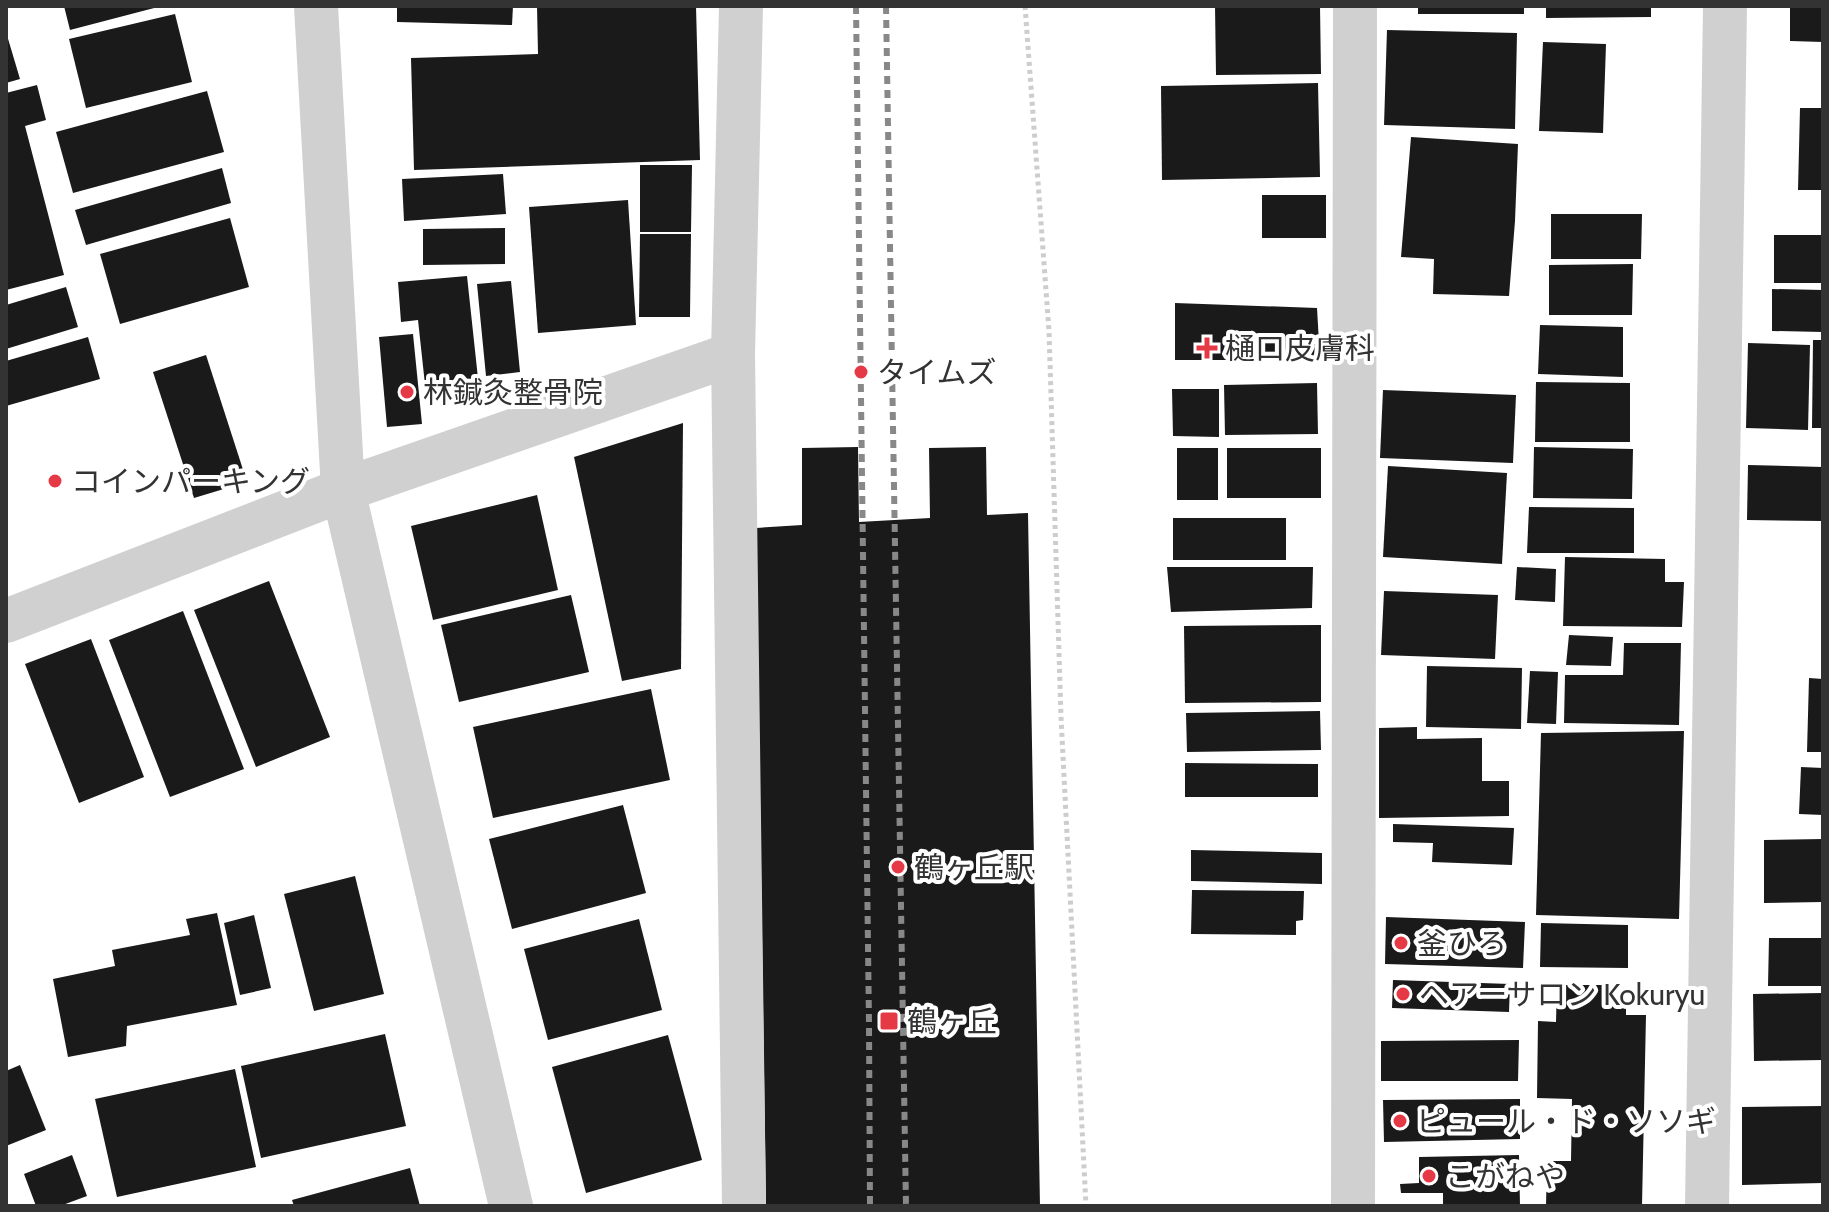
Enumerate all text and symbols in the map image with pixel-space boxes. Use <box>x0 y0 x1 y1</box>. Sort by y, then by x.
place label: 樋口皮膚科 <box>1225 330 1375 367</box>
marker: 樋口皮膚科 <box>1196 337 1218 359</box>
place label: タイムズ <box>877 354 996 391</box>
marker: タイムズ <box>852 363 870 381</box>
place label: 林鍼灸整骨院 <box>423 374 603 411</box>
marker: 林鍼灸整骨院 <box>398 383 416 401</box>
place label: コインパーキング <box>71 463 310 500</box>
marker: コインパーキング <box>46 472 64 490</box>
place label: 鶴ヶ丘駅 <box>914 849 1034 886</box>
marker: 鶴ヶ丘駅 <box>889 858 907 876</box>
place label: 釜ひろ <box>1417 925 1507 962</box>
marker: 釜ひろ <box>1392 934 1410 952</box>
place label: ヘアーサロン Kokuryu <box>1419 976 1705 1013</box>
marker: ヘアーサロン Kokuryu <box>1394 985 1412 1003</box>
place label: 鶴ヶ丘 <box>907 1003 997 1040</box>
marker: 鶴ヶ丘 <box>878 1010 900 1032</box>
place label: ピュール・ド・ソソギ <box>1416 1103 1716 1140</box>
marker: ピュール・ド・ソソギ <box>1391 1112 1409 1130</box>
place label: こがねや <box>1445 1158 1565 1195</box>
marker: こがねや <box>1420 1167 1438 1185</box>

